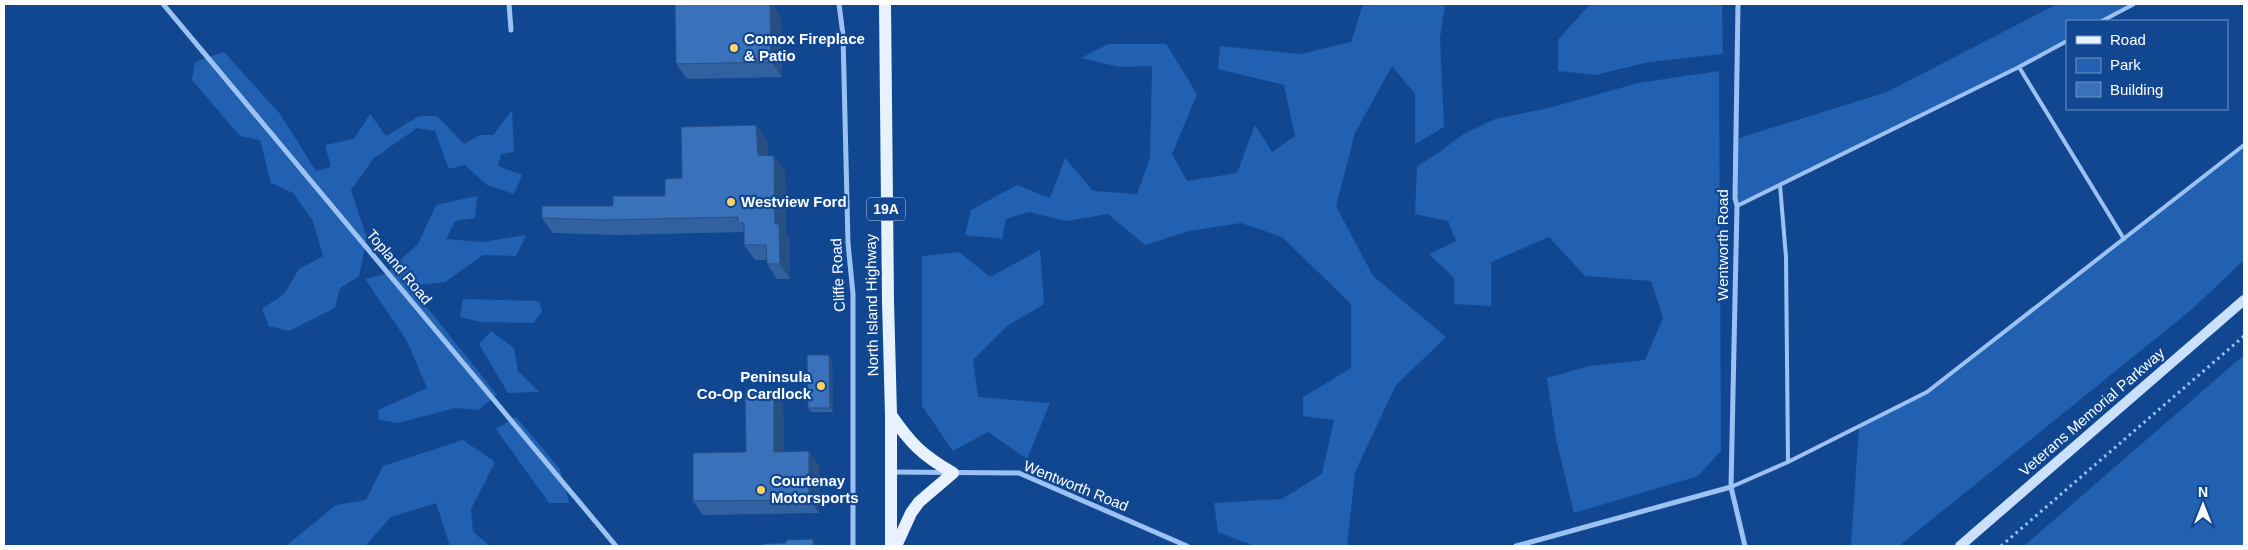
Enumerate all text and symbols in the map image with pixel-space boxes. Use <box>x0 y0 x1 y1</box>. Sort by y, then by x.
legend <box>2066 20 2228 110</box>
place label: Comox Fireplace & Patio <box>744 30 865 64</box>
text: Road <box>2110 31 2146 48</box>
marker: Comox Fireplace & Patio <box>728 42 740 54</box>
text: Park <box>2110 56 2141 73</box>
text: Building <box>2110 81 2163 98</box>
street label: Wentworth Road <box>1714 189 1731 301</box>
place label: Westview Ford <box>741 193 847 210</box>
marker: Westview Ford <box>725 196 737 208</box>
road number: 19A <box>867 198 905 220</box>
street label: Topland Road <box>363 226 436 308</box>
street label: North Island Highway <box>862 233 881 376</box>
street label: Cliffe Road <box>827 238 848 312</box>
street label: Veterans Memorial Parkway <box>2016 344 2168 479</box>
place label: Peninsula Co-Op Cardlock <box>697 368 812 402</box>
marker: Peninsula Co-Op Cardlock <box>815 380 827 392</box>
street label: Wentworth Road <box>1021 457 1131 514</box>
place label: Courtenay Motorsports <box>771 472 859 506</box>
north arrow <box>2178 480 2228 530</box>
marker: Courtenay Motorsports <box>755 484 767 496</box>
text: N <box>2198 484 2208 500</box>

